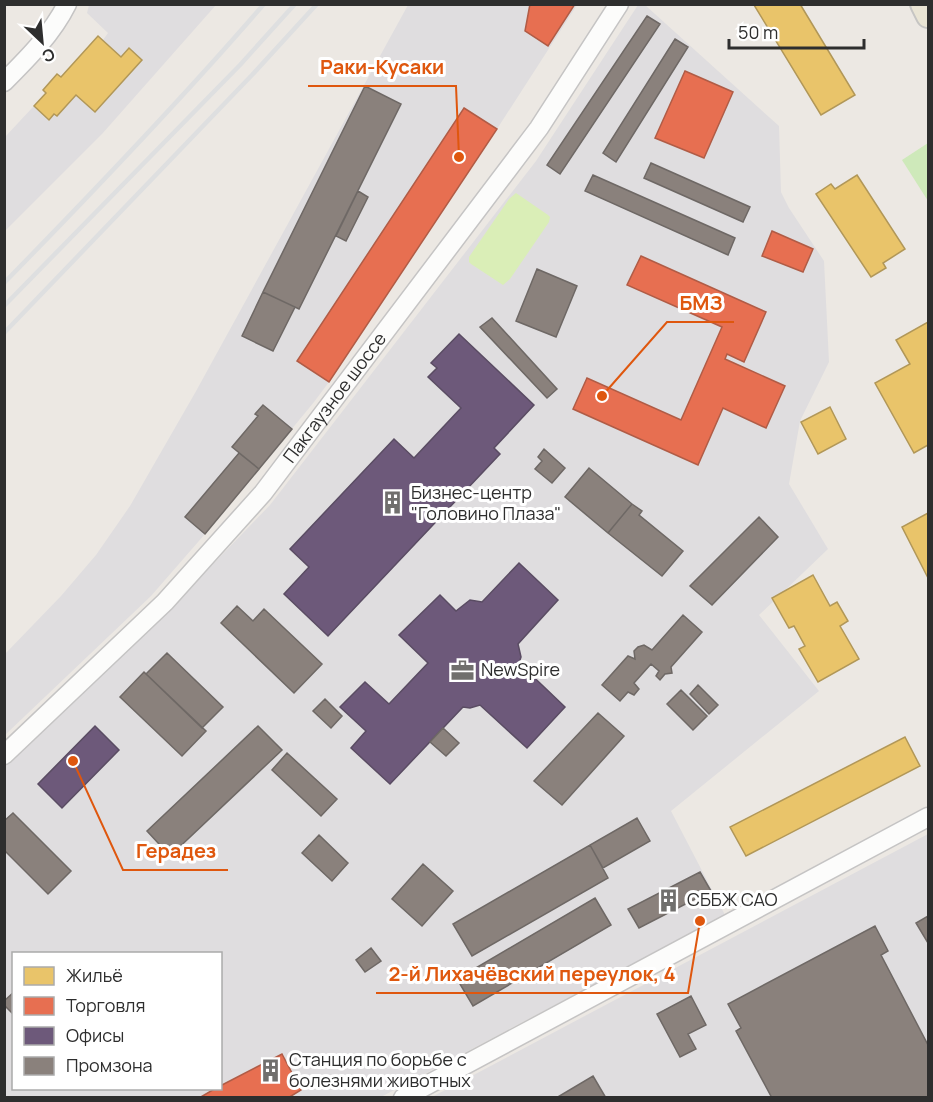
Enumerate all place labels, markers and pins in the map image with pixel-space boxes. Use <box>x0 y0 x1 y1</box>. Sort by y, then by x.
callout: Раки-Кусаки <box>308 48 456 86</box>
callout: БМЗ <box>667 284 734 322</box>
place label: Бизнес-центр "Головино Плаза" <box>411 480 561 525</box>
building icon: Бизнес-центр "Головино Плаза" <box>380 490 406 516</box>
office icon: NewSpire <box>450 657 476 683</box>
place label: NewSpire <box>481 657 560 681</box>
callout: Герадез <box>123 832 228 870</box>
building icon: СББЖ САО <box>656 887 682 913</box>
place label: СББЖ САО <box>687 887 777 911</box>
callout: 2-й Лихачёвский переулок, 4 <box>376 955 688 993</box>
place label: Станция по борьбе с болезнями животных <box>289 1047 471 1092</box>
building icon: Станция по борьбе с болезнями животных <box>258 1057 284 1083</box>

